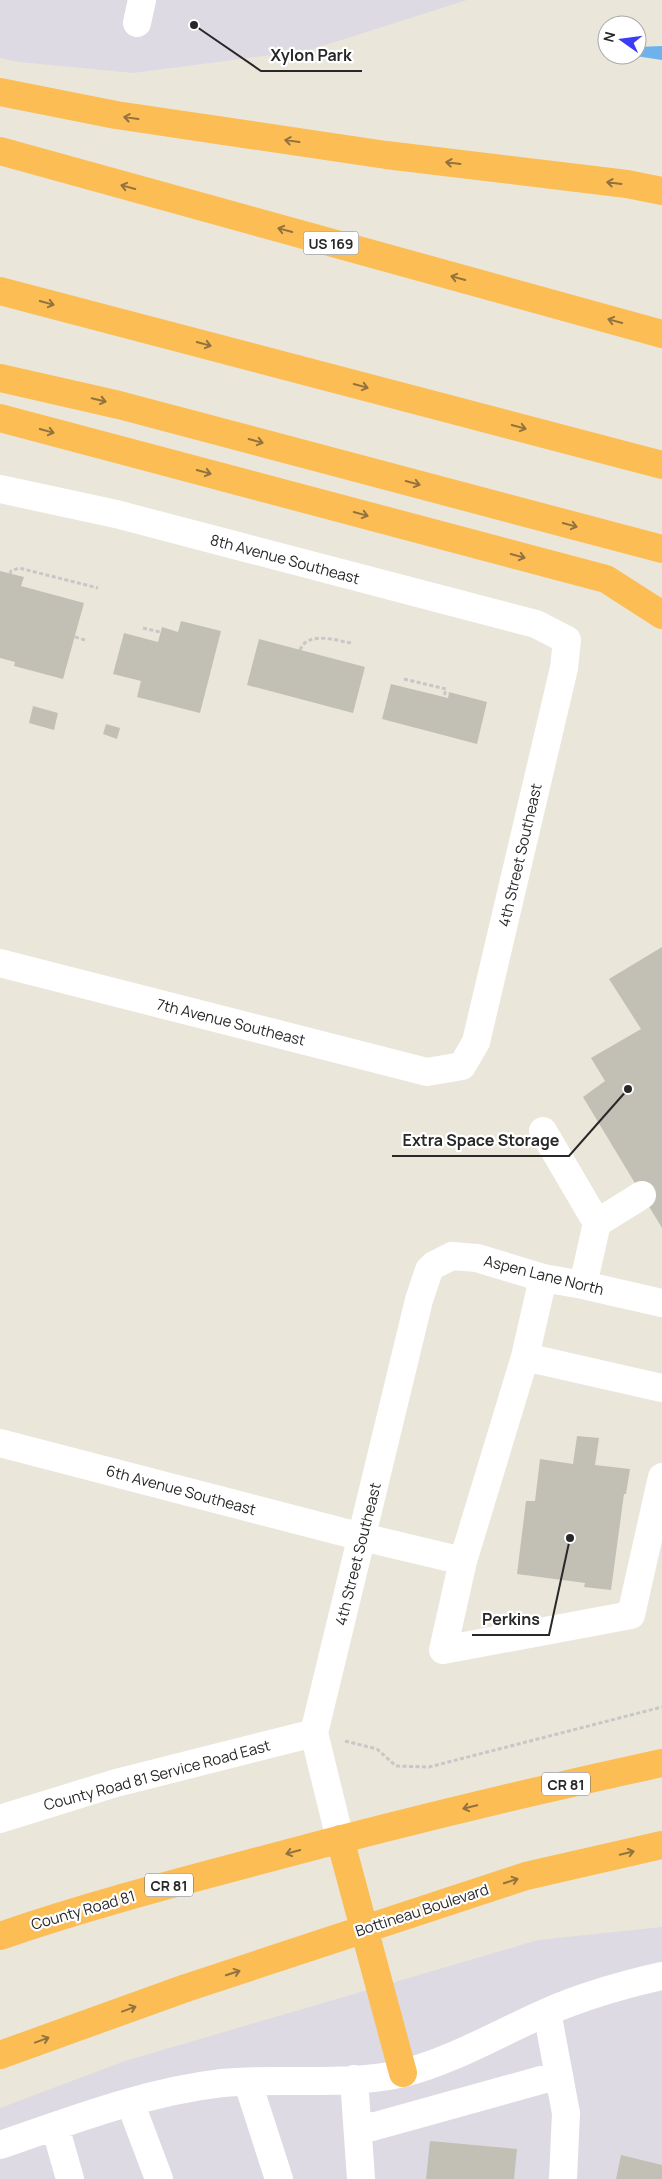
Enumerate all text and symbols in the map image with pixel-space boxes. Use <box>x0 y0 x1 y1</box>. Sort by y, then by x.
north arrow <box>597 15 647 65</box>
text: N <box>598 30 619 44</box>
callout: Xylon Park <box>261 40 362 71</box>
text: Xylon Park <box>270 44 352 66</box>
one-way arrow <box>123 112 139 122</box>
one-way arrow <box>284 136 300 146</box>
one-way arrow <box>445 158 461 168</box>
one-way arrow <box>606 177 622 187</box>
one-way arrow <box>121 182 137 191</box>
one-way arrow <box>277 225 293 235</box>
road number: US 169 <box>304 232 358 254</box>
one-way arrow <box>451 273 467 282</box>
one-way arrow <box>39 299 55 308</box>
one-way arrow <box>607 316 623 326</box>
one-way arrow <box>196 340 212 350</box>
one-way arrow <box>353 382 369 391</box>
one-way arrow <box>90 396 106 405</box>
one-way arrow <box>510 423 526 432</box>
one-way arrow <box>39 427 55 436</box>
one-way arrow <box>248 437 264 446</box>
one-way arrow <box>196 468 212 478</box>
one-way arrow <box>405 479 421 488</box>
one-way arrow <box>353 510 369 519</box>
one-way arrow <box>562 520 578 530</box>
street label: 8th Avenue Southeast <box>208 529 362 589</box>
one-way arrow <box>510 551 526 561</box>
street label: 4th Street Southeast <box>493 781 547 929</box>
street label: 7th Avenue Southeast <box>154 993 308 1051</box>
callout: Extra Space Storage <box>392 1125 569 1156</box>
text: Extra Space Storage <box>403 1129 560 1151</box>
street label: Aspen Lane North <box>482 1250 606 1300</box>
street label: 6th Avenue Southeast <box>104 1460 258 1520</box>
street label: 4th Street Southeast <box>330 1480 386 1628</box>
callout: Perkins <box>472 1604 549 1635</box>
text: Perkins <box>482 1608 540 1630</box>
street label: County Road 81 Service Road East <box>41 1735 273 1815</box>
road number: CR 81 <box>542 1772 590 1796</box>
one-way arrow <box>462 1803 478 1812</box>
one-way arrow <box>285 1848 301 1857</box>
one-way arrow <box>618 1848 634 1857</box>
road number: CR 81 <box>145 1874 193 1896</box>
one-way arrow <box>502 1876 518 1885</box>
street label: Bottineau Boulevard <box>353 1879 491 1941</box>
street label: County Road 81 <box>29 1885 137 1935</box>
one-way arrow <box>224 1968 240 1977</box>
one-way arrow <box>121 2004 136 2013</box>
one-way arrow <box>33 2035 49 2044</box>

